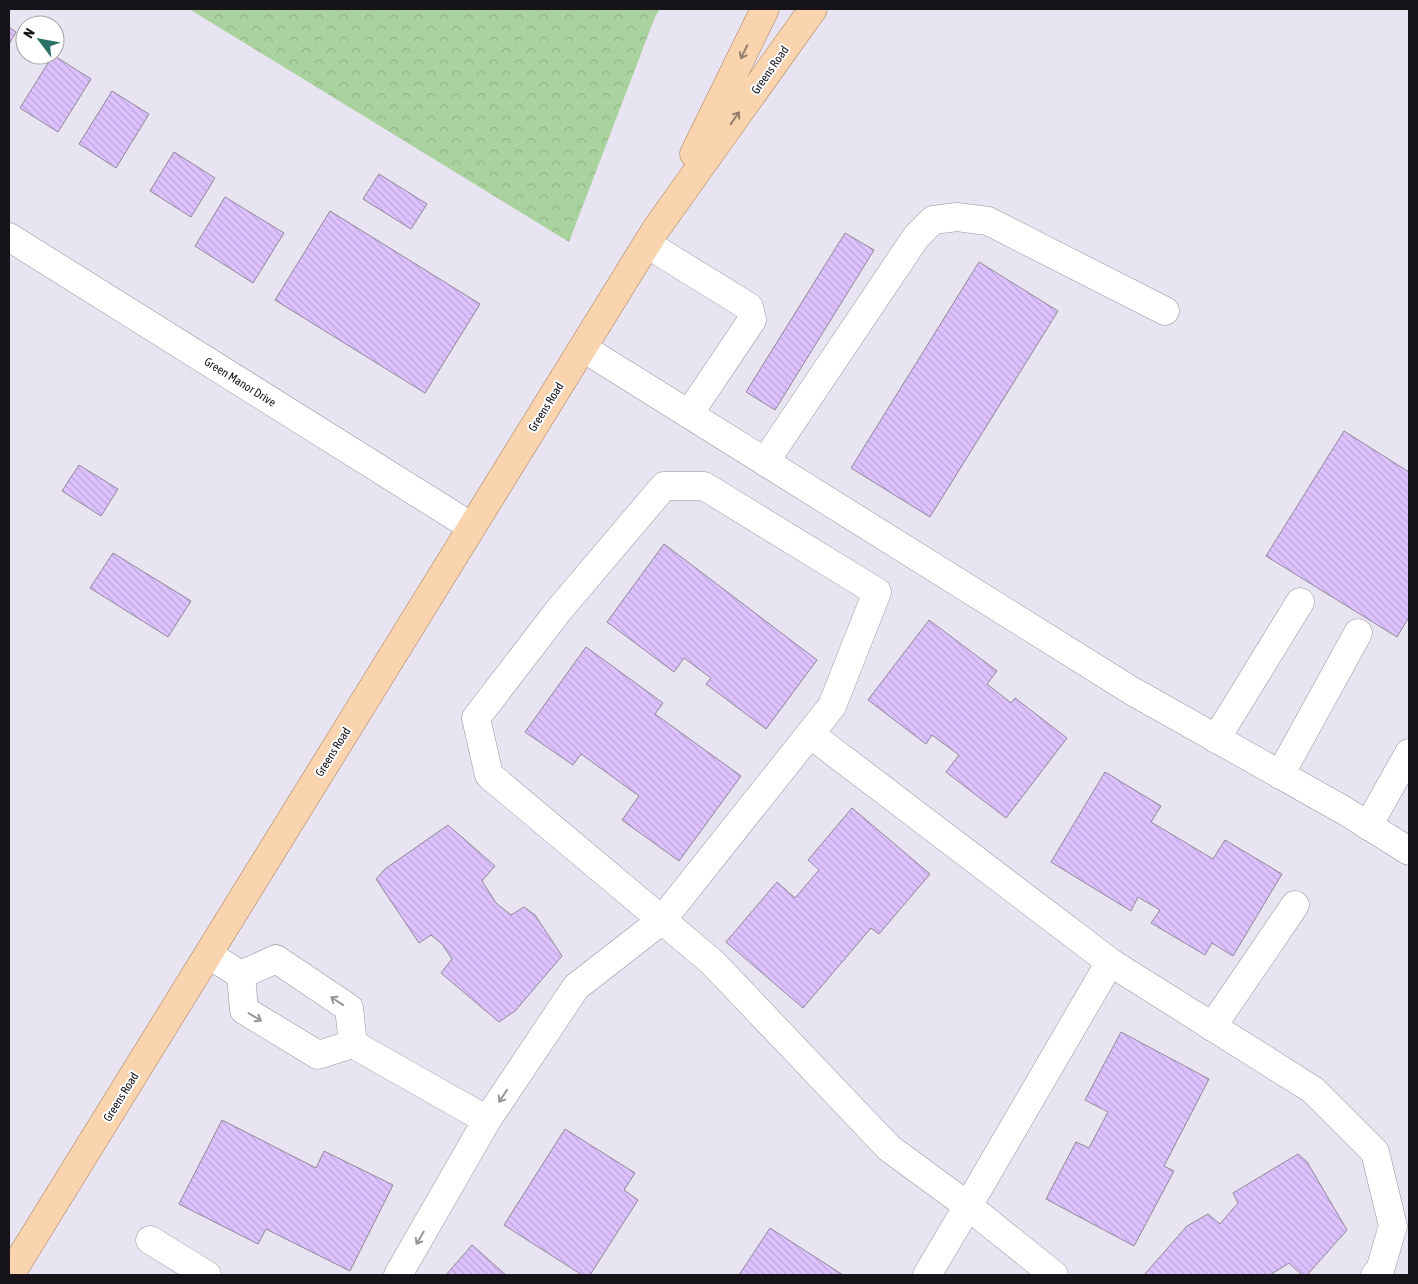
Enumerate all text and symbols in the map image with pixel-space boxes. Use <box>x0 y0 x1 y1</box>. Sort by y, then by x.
north arrow <box>15 15 65 65</box>
text: N <box>20 25 38 41</box>
street label: Greens Road <box>748 43 792 97</box>
one-way arrow <box>739 45 749 60</box>
one-way arrow <box>730 112 741 125</box>
street label: Green Manor Drive <box>202 354 278 410</box>
street label: Greens Road <box>525 380 567 434</box>
street label: Greens Road <box>312 725 354 779</box>
one-way arrow <box>331 996 345 1006</box>
one-way arrow <box>248 1012 262 1022</box>
street label: Greens Road <box>100 1070 142 1124</box>
one-way arrow <box>497 1089 507 1103</box>
one-way arrow <box>414 1230 424 1244</box>

